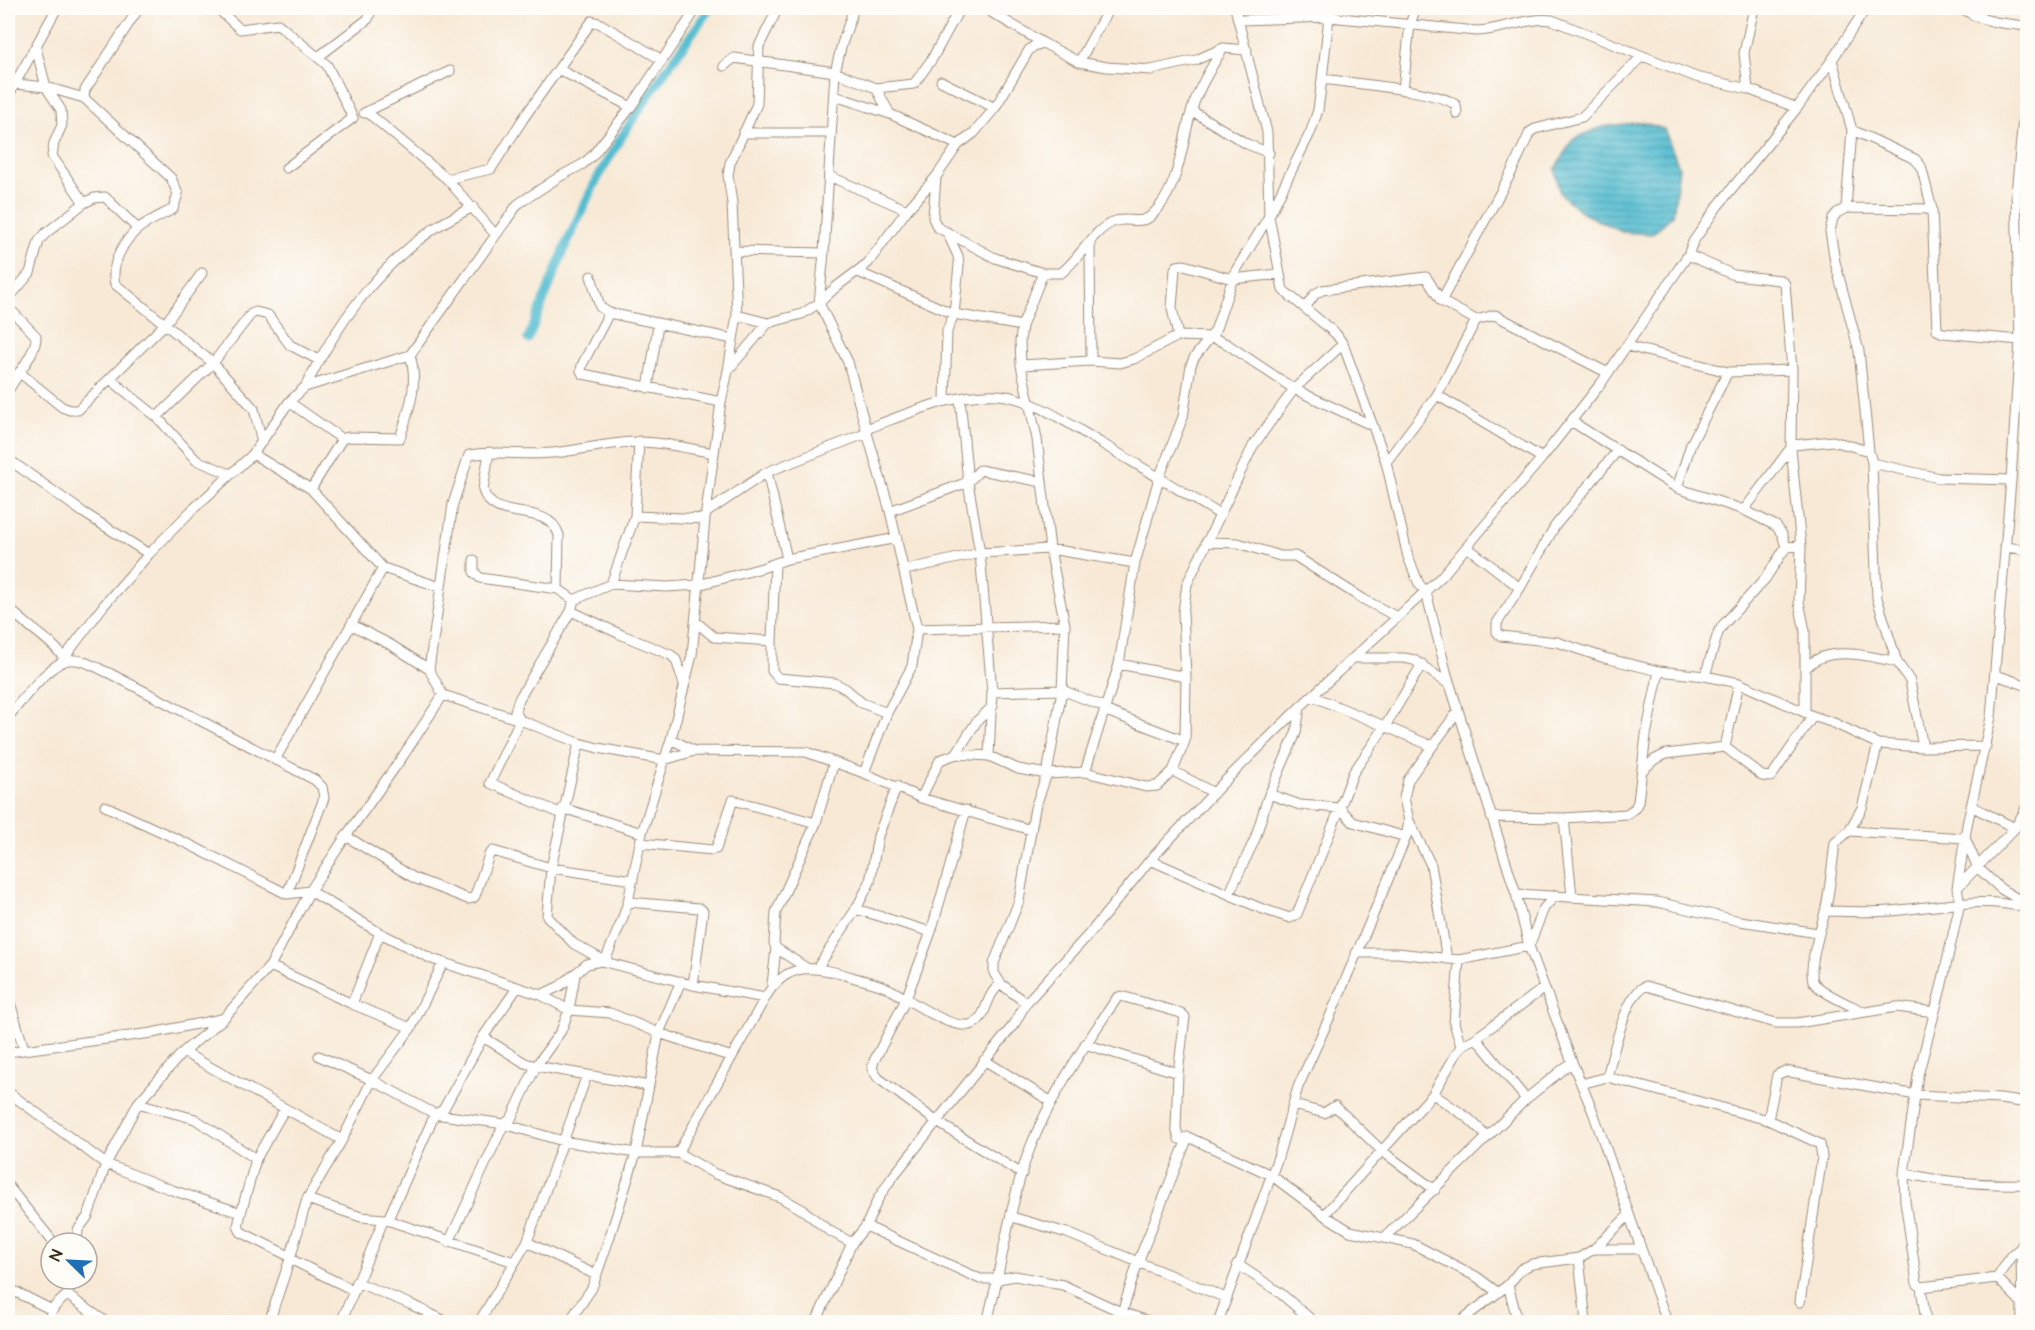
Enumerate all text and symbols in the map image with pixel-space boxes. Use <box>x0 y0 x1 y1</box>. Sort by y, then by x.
north arrow <box>39 1231 99 1291</box>
text: N <box>44 1246 68 1264</box>

